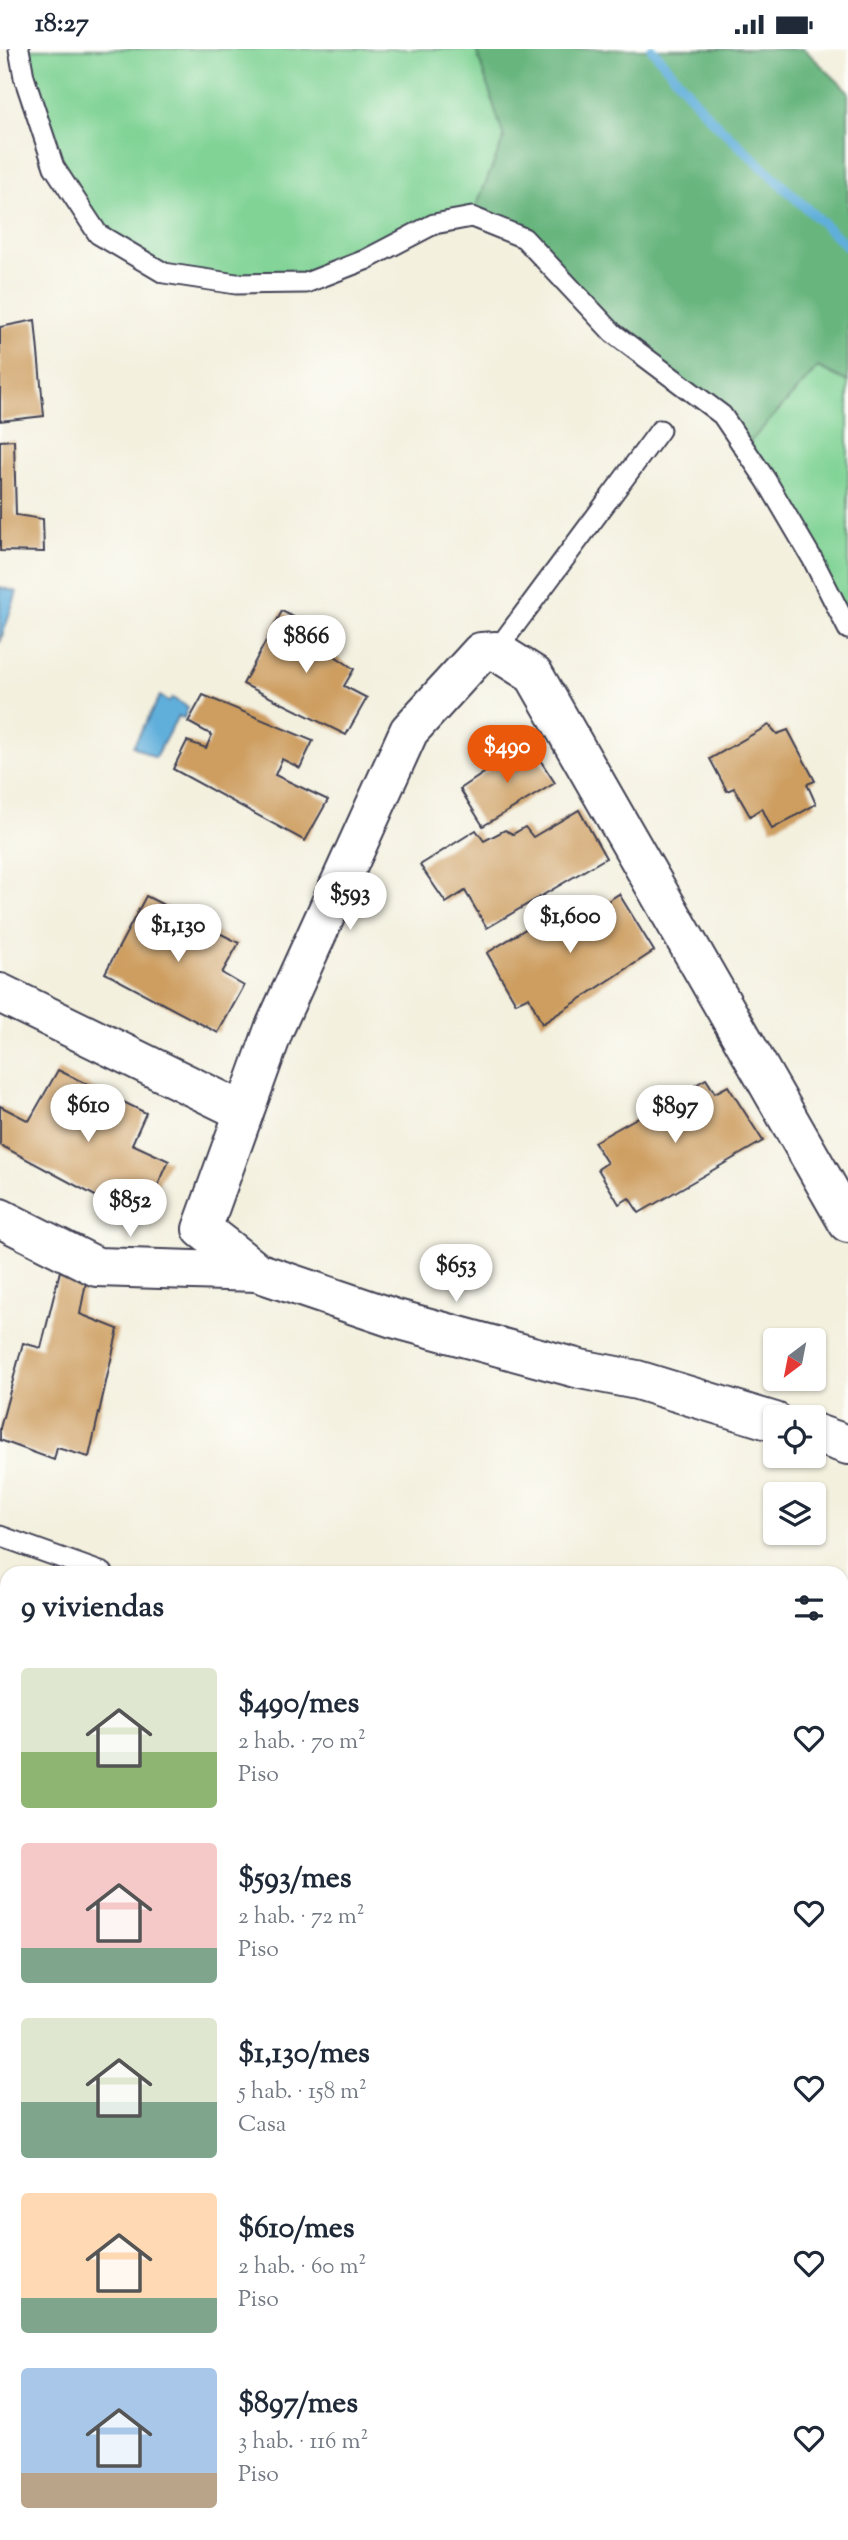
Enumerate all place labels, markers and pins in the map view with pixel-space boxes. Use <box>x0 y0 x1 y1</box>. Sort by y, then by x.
pin: $866 <box>265 615 347 675</box>
pin: $490 <box>466 725 548 785</box>
pin: $593 <box>309 873 391 932</box>
pin: $1,600 <box>513 895 627 955</box>
pin: $1,130 <box>121 905 235 964</box>
pin: $610 <box>47 1085 129 1144</box>
pin: $897 <box>634 1085 716 1145</box>
pin: $852 <box>89 1179 171 1239</box>
pin: $653 <box>415 1245 497 1304</box>

